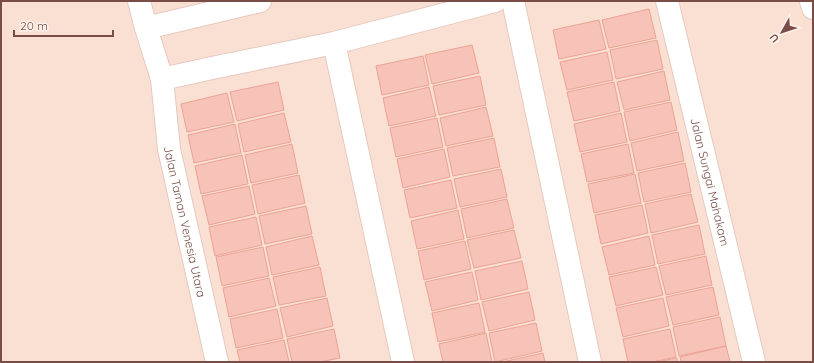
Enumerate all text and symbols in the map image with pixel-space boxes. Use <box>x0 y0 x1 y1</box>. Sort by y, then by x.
scale bar <box>14 12 113 38</box>
north arrow <box>762 12 802 52</box>
text: 20 m <box>20 18 48 33</box>
text: U <box>766 31 782 46</box>
street label: Jalan Sungai Mahakam <box>688 116 733 248</box>
street label: Jalan Taman Venesia Utara <box>161 144 210 299</box>

